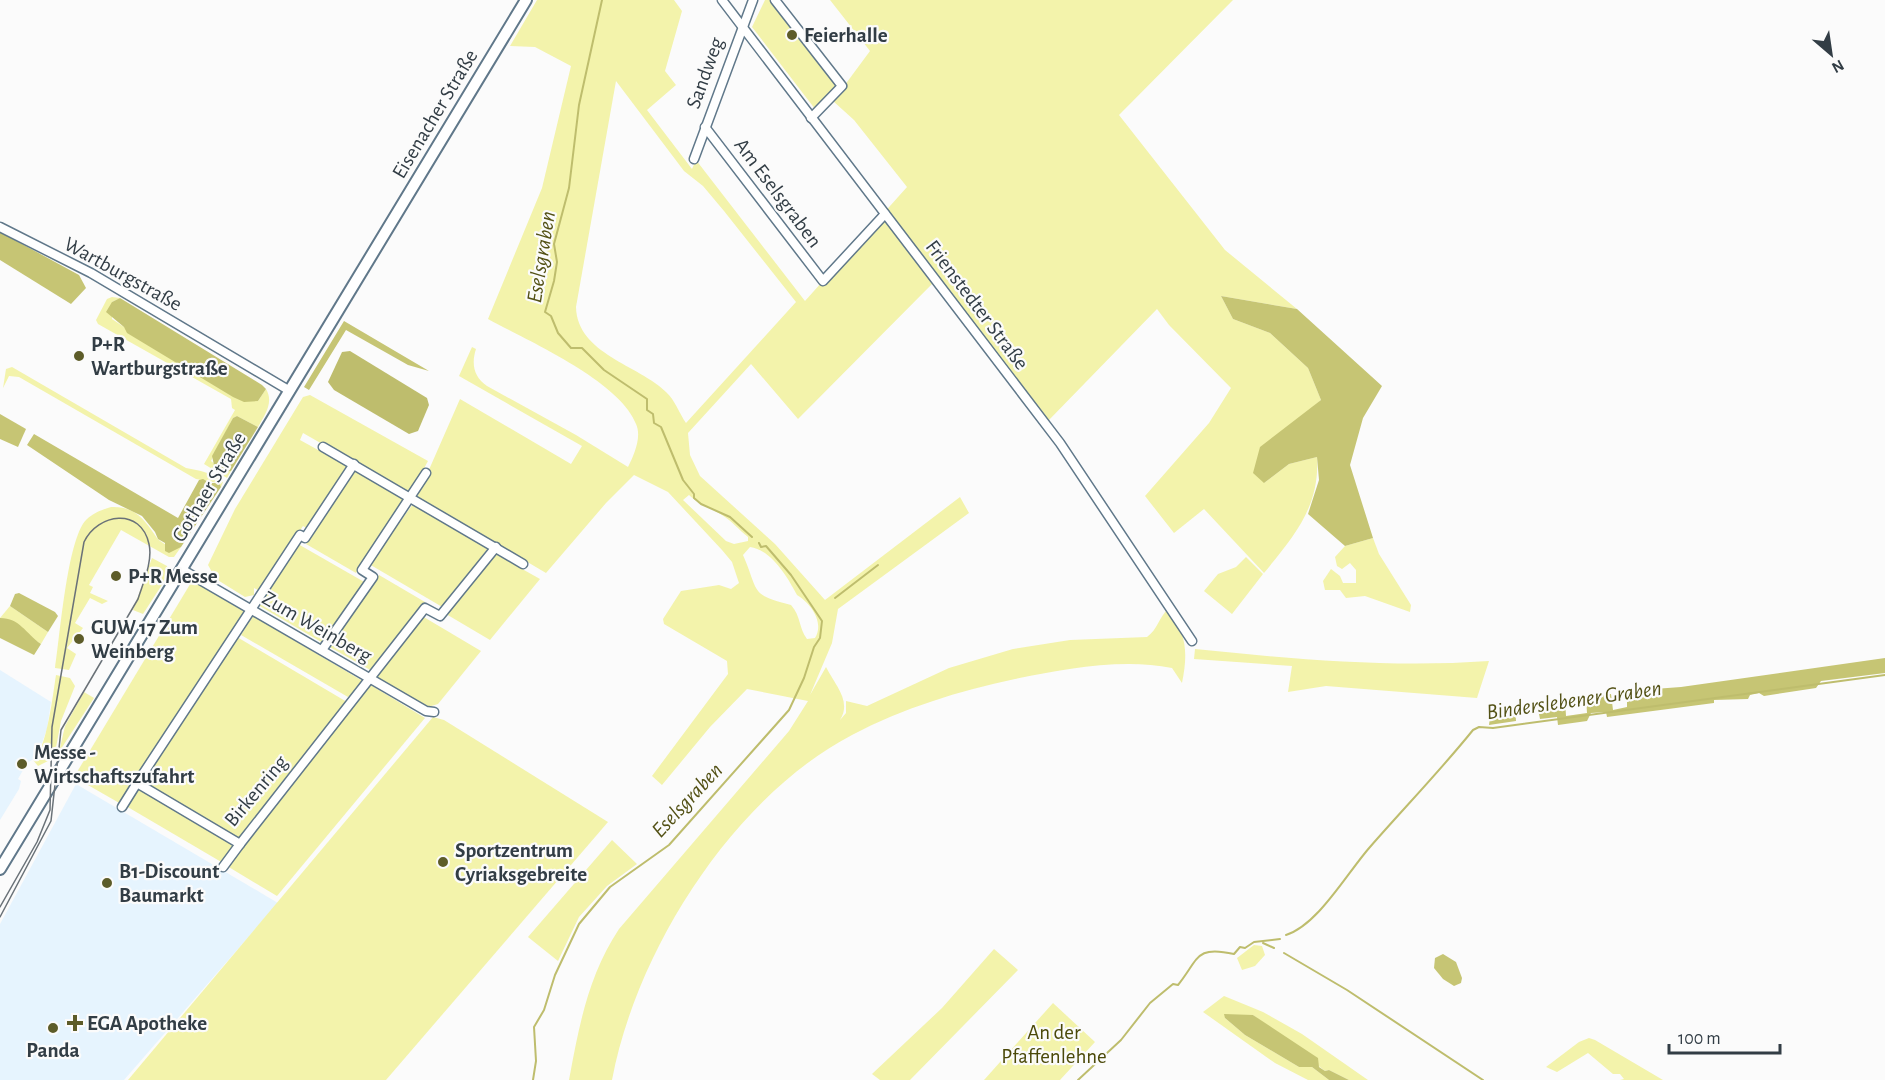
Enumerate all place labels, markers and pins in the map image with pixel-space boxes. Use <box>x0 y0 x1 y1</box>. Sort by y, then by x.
place label: Feierhalle <box>804 25 888 46</box>
marker: Feierhalle <box>785 28 799 42</box>
place label: P+R Wartburgstraße <box>91 334 228 379</box>
marker: P+R Wartburgstraße <box>72 349 86 363</box>
place label: P+R Messe <box>128 566 218 587</box>
marker: P+R Messe <box>109 569 123 583</box>
place label: GUW 17 Zum Weinberg <box>91 617 198 662</box>
marker: GUW 17 Zum Weinberg <box>72 632 86 646</box>
place label: Messe - Wirtschaftszufahrt <box>34 742 194 787</box>
marker: Messe - Wirtschaftszufahrt <box>15 757 29 771</box>
place label: Sportzentrum Cyriaksgebreite <box>455 840 587 885</box>
marker: Sportzentrum Cyriaksgebreite <box>436 855 450 869</box>
place label: B1-Discount Baumarkt <box>119 861 219 906</box>
marker: B1-Discount Baumarkt <box>100 876 114 890</box>
place label: EGA Apotheke <box>87 1013 207 1034</box>
marker: EGA Apotheke <box>68 1016 82 1030</box>
marker: Panda <box>46 1021 60 1035</box>
place label: Panda <box>26 1040 80 1061</box>

